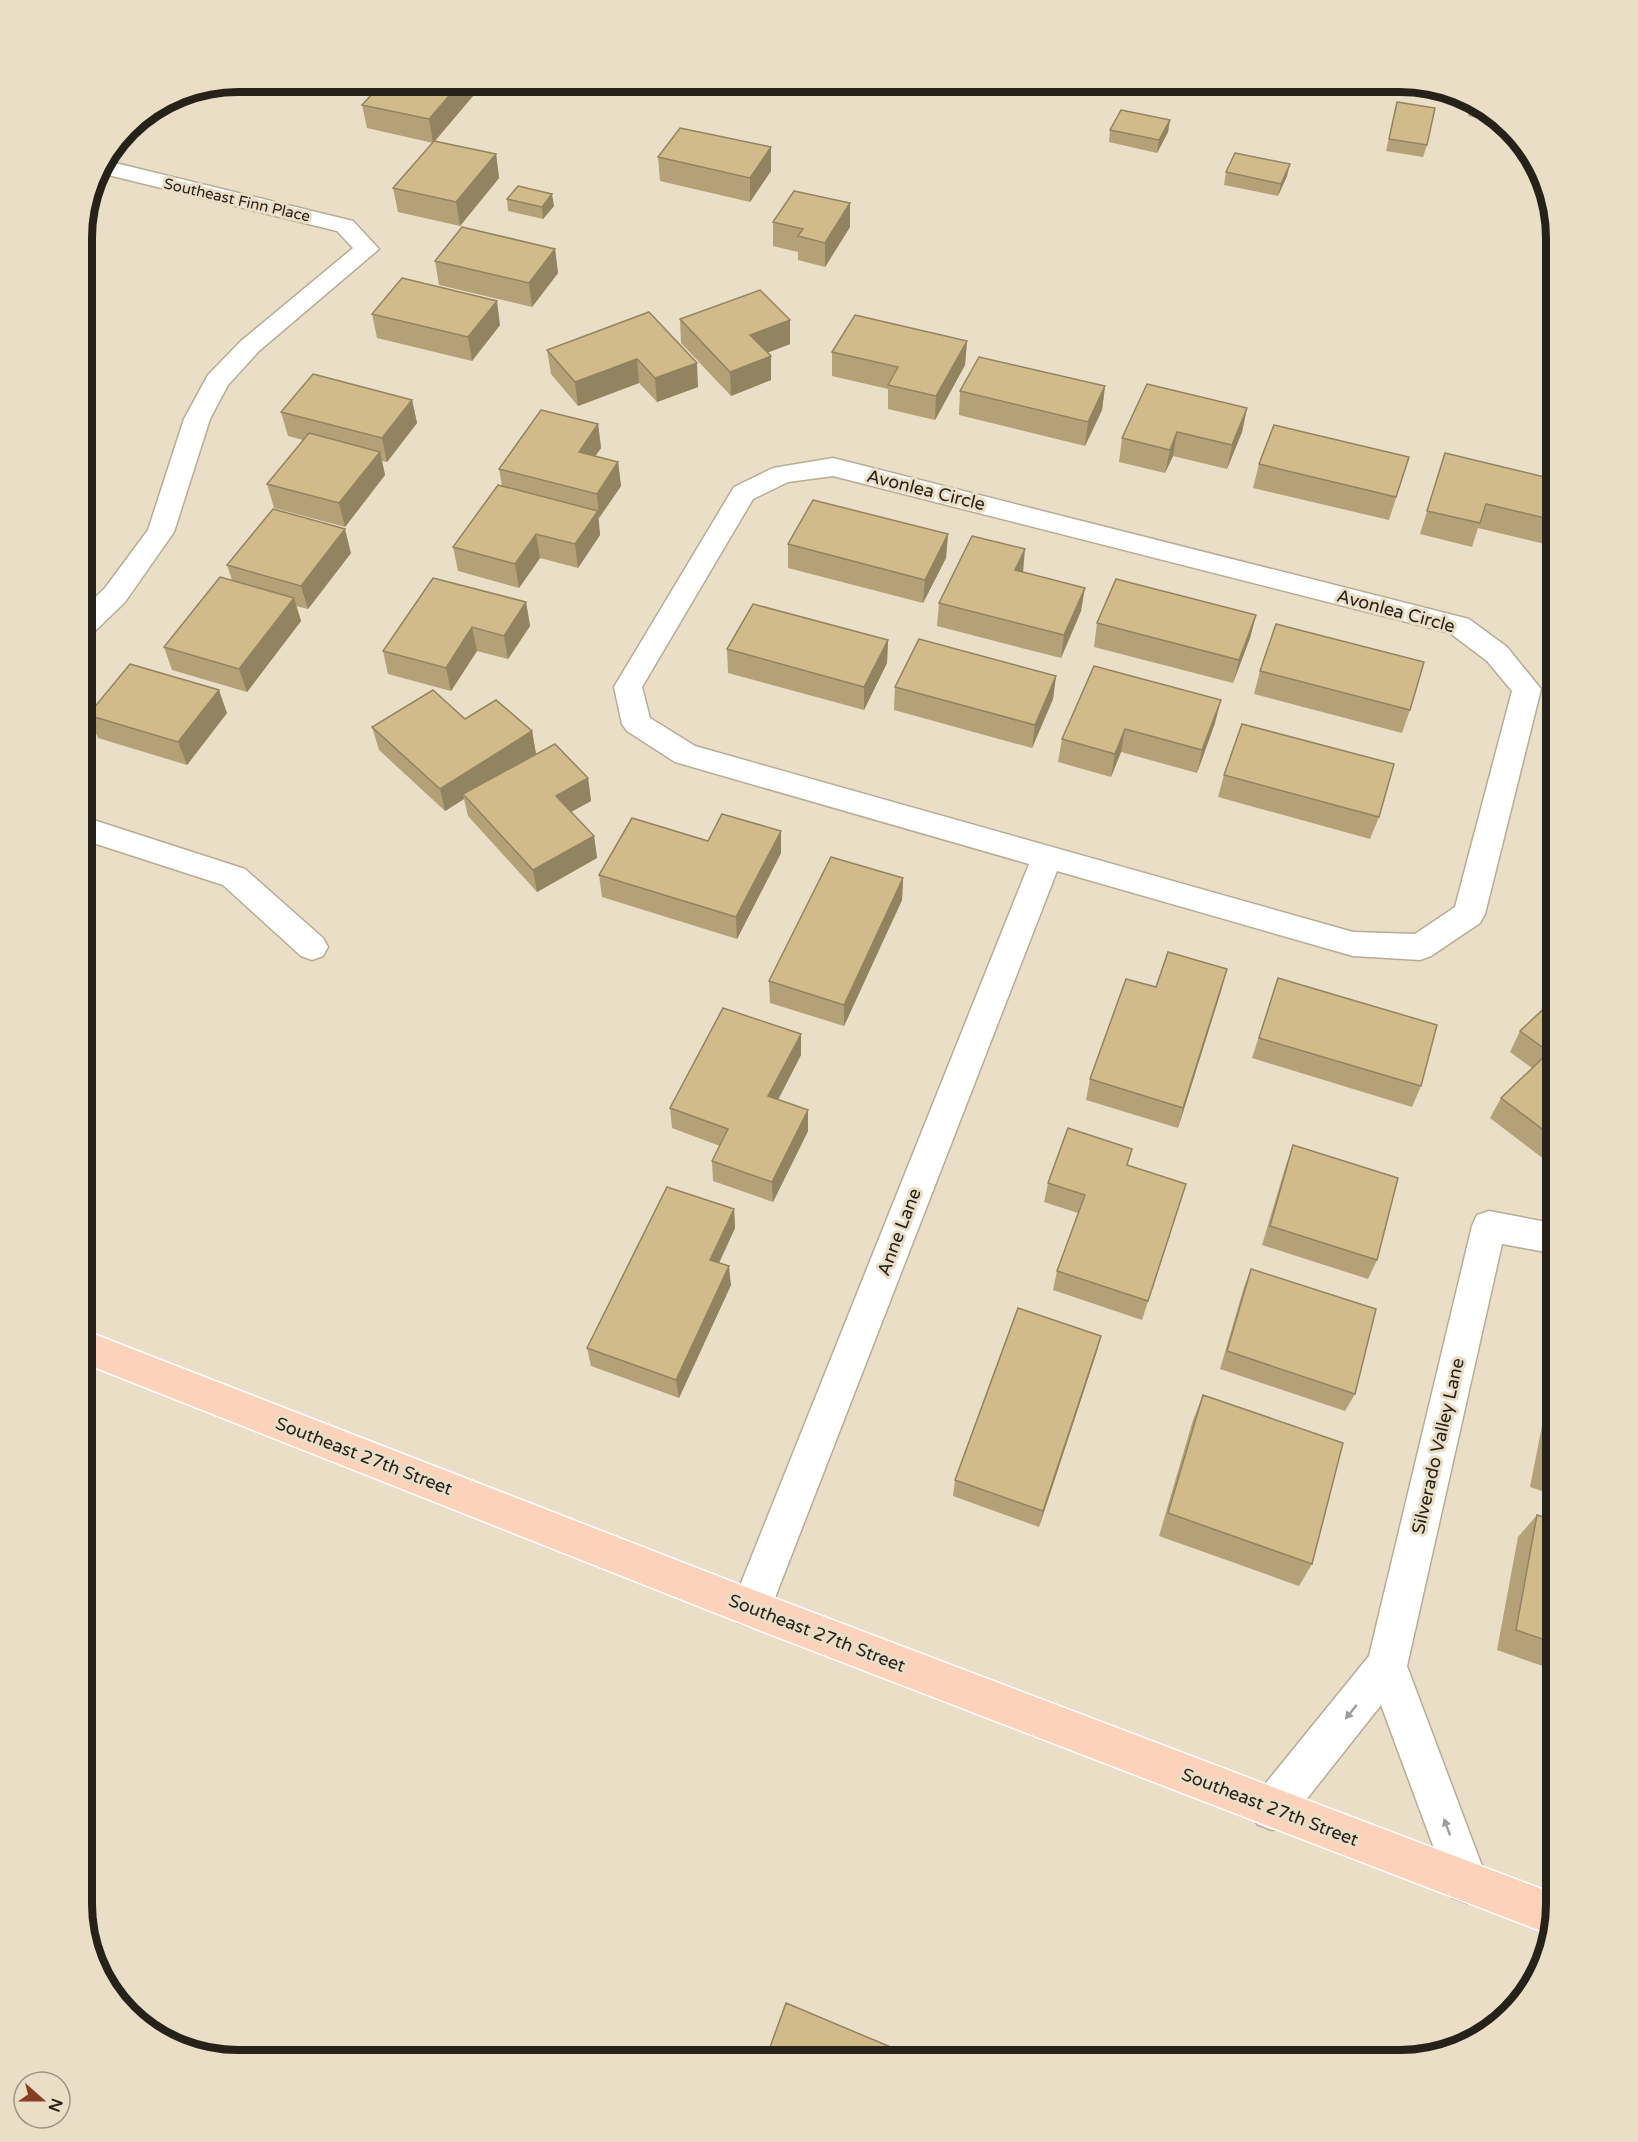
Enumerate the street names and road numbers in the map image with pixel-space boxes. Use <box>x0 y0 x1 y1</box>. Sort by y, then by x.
street label: Southeast Finn Place <box>162 174 312 226</box>
street label: Avonlea Circle <box>864 465 988 515</box>
street label: Avonlea Circle <box>1334 585 1458 637</box>
street label: Anne Lane <box>872 1185 926 1279</box>
street label: Silverado Valley Lane <box>1407 1356 1469 1536</box>
street label: Southeast 27th Street <box>272 1412 456 1500</box>
street label: Southeast 27th Street <box>725 1589 909 1677</box>
street label: Southeast 27th Street <box>1178 1763 1362 1851</box>

